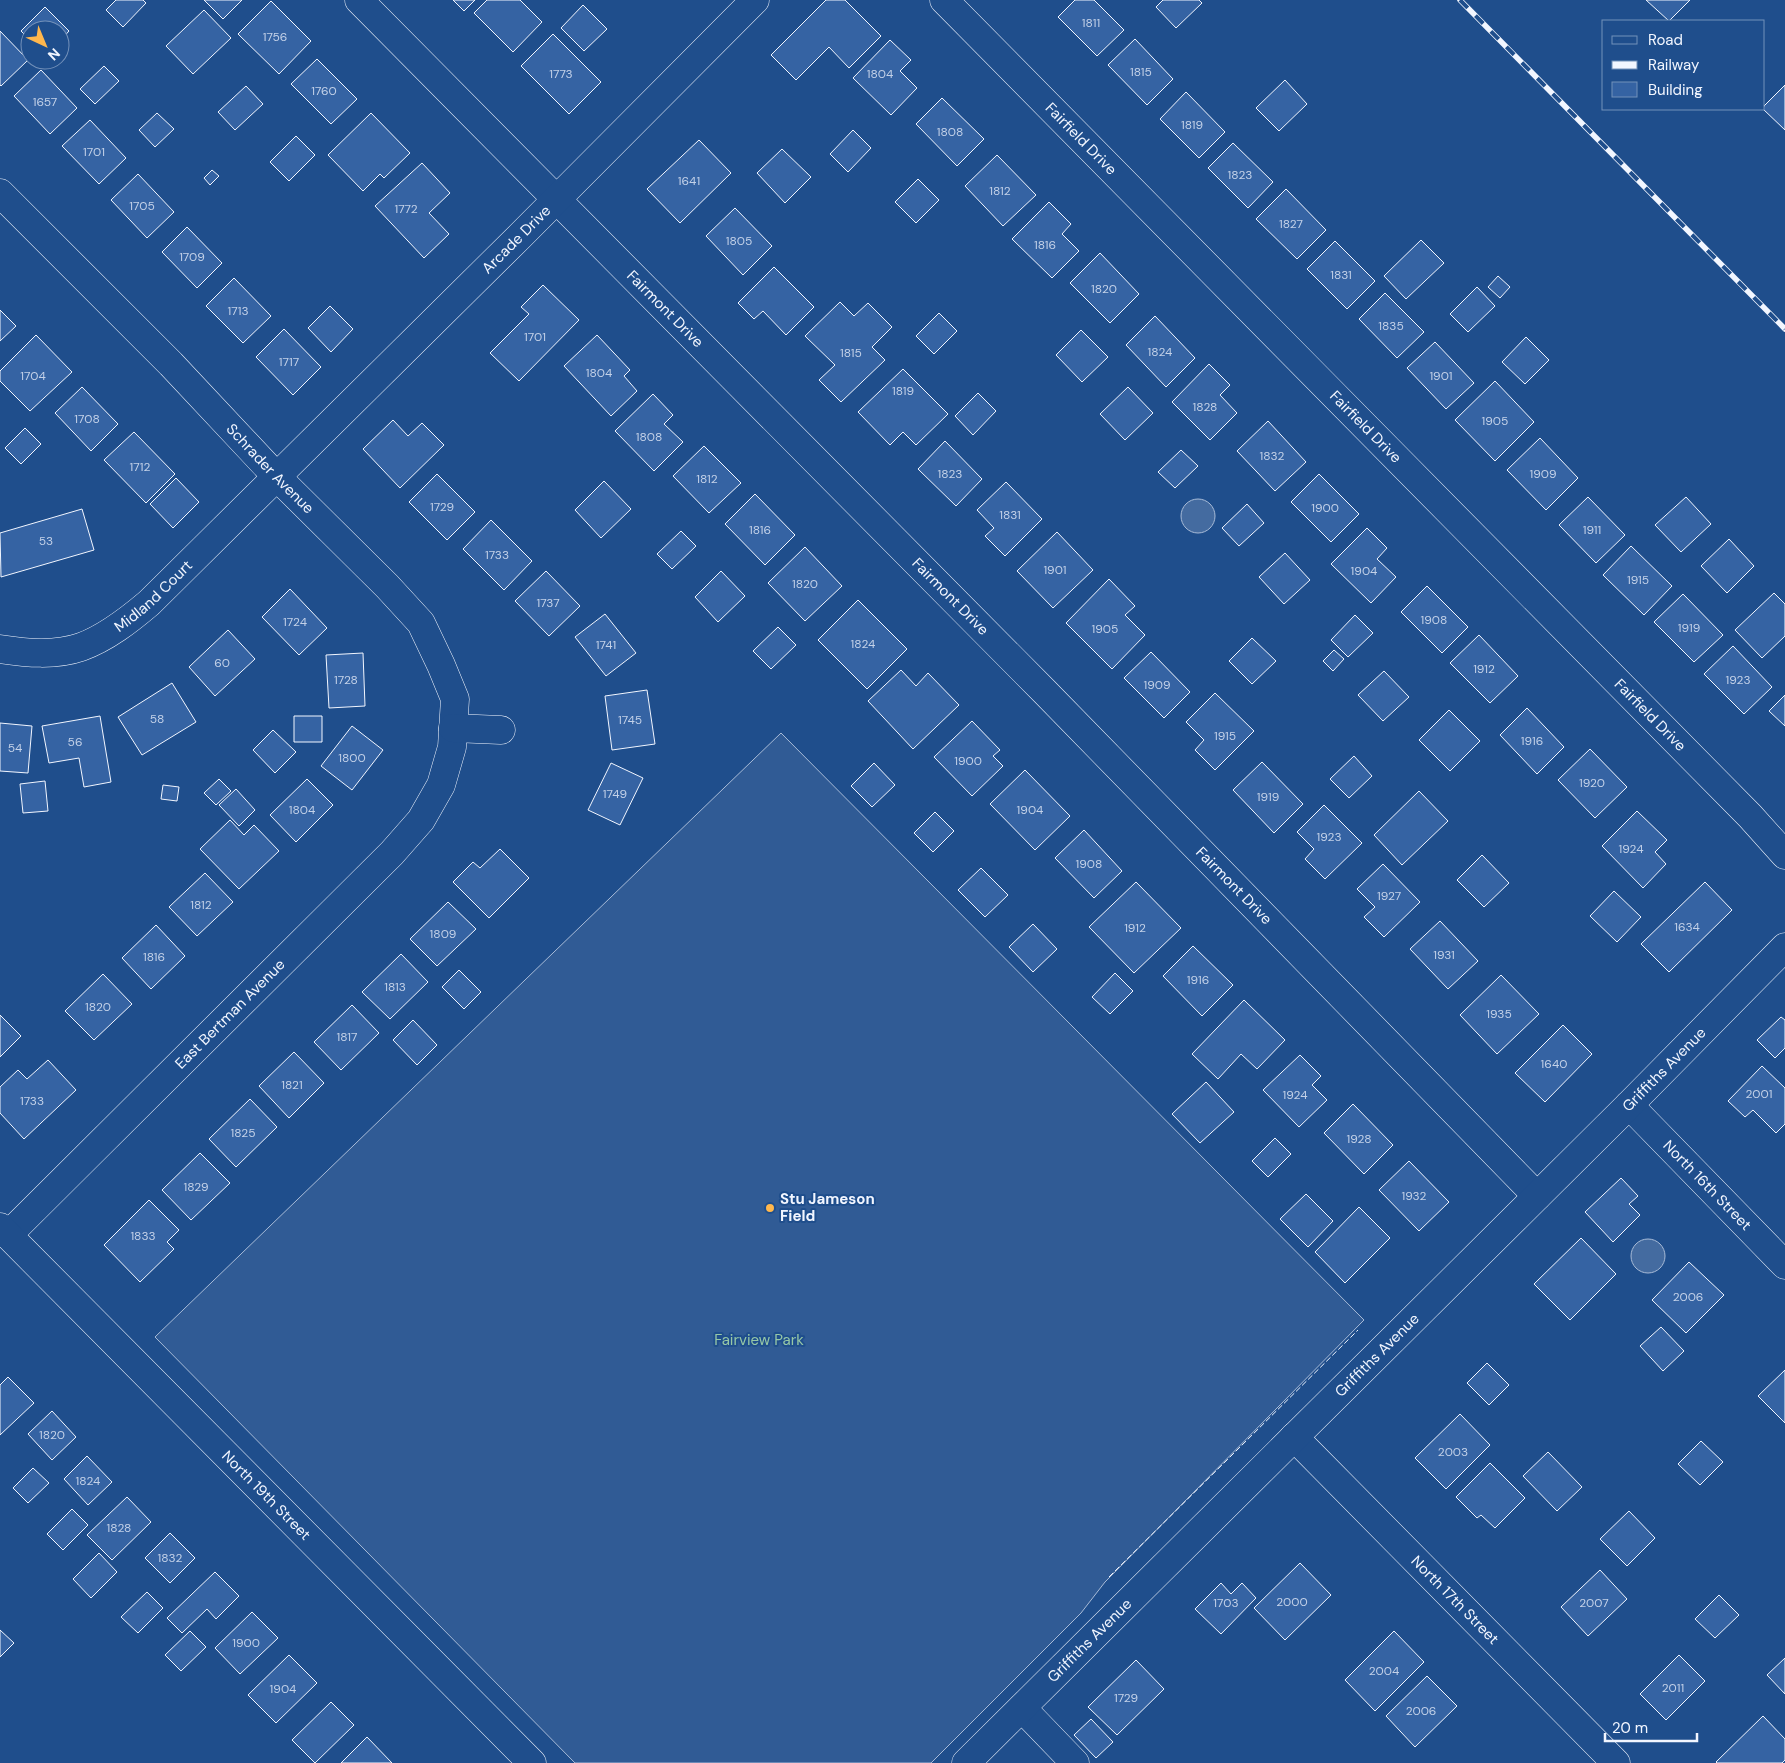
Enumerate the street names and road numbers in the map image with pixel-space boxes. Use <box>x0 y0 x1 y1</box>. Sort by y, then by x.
street label: Fairfield Drive <box>1041 98 1121 179</box>
street label: Arcade Drive <box>478 201 555 278</box>
street label: Fairmont Drive <box>623 266 708 352</box>
street label: Fairfield Drive <box>1325 386 1406 467</box>
street label: Schrader Avenue <box>222 419 318 518</box>
street label: Fairmont Drive <box>908 554 993 640</box>
street label: Midland Court <box>110 556 197 637</box>
street label: Fairfield Drive <box>1610 674 1690 756</box>
street label: Fairmont Drive <box>1192 842 1277 929</box>
street label: East Bertman Avenue <box>171 955 289 1073</box>
street label: Griffiths Avenue <box>1618 1023 1710 1116</box>
street label: North 16th Street <box>1659 1136 1756 1235</box>
street label: Griffiths Avenue <box>1330 1309 1423 1401</box>
street label: North 19th Street <box>217 1446 315 1544</box>
street label: North 17th Street <box>1407 1551 1503 1649</box>
street label: Griffiths Avenue <box>1043 1594 1136 1687</box>

